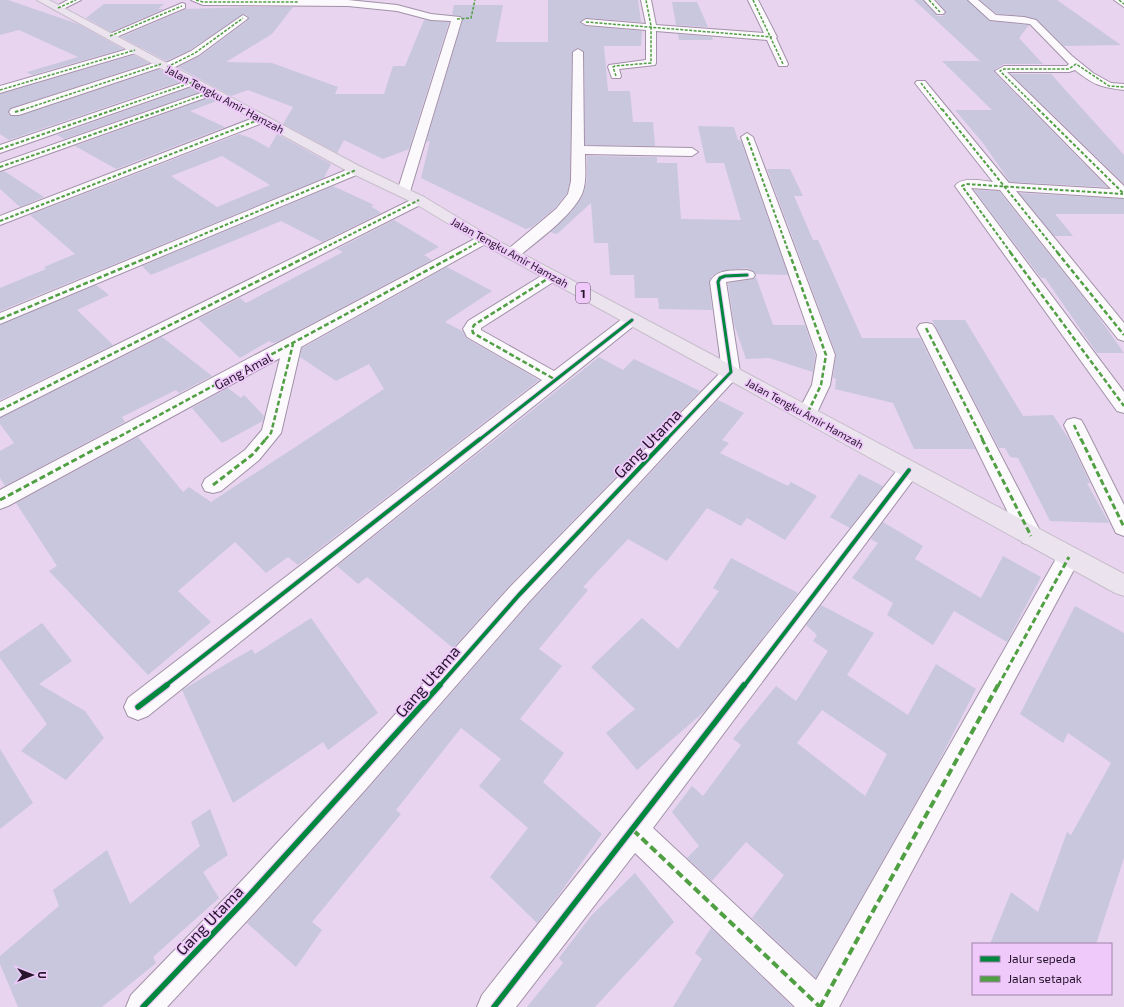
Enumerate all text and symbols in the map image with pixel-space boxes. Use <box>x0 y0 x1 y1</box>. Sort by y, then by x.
street label: Jalan Tengku Amir Hamzah <box>164 62 286 136</box>
street label: Jalan Tengku Amir Hamzah <box>449 214 571 290</box>
road number: 1 <box>576 283 590 303</box>
street label: Gang Amal <box>211 349 275 393</box>
street label: Jalan Tengku Amir Hamzah <box>744 375 866 451</box>
street label: Gang Utama <box>609 404 685 482</box>
street label: Gang Utama <box>391 641 463 721</box>
street label: Gang Utama <box>171 881 247 959</box>
legend <box>972 943 1112 995</box>
text: Jalur sepeda <box>1008 951 1076 965</box>
north arrow <box>12 955 52 995</box>
text: U <box>36 971 49 979</box>
text: Jalan setapak <box>1008 971 1082 985</box>

